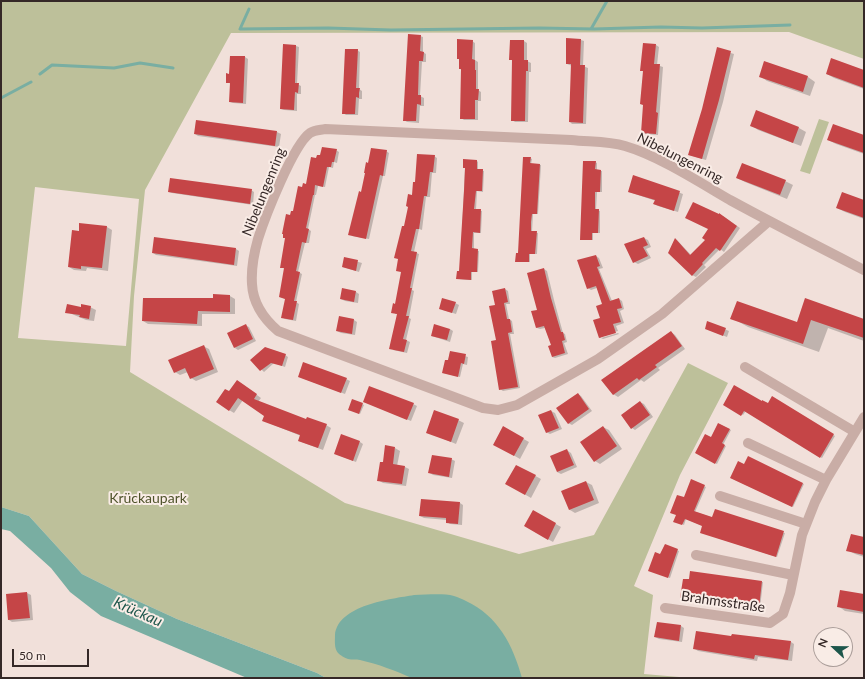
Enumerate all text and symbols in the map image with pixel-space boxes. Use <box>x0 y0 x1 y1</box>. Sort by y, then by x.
street label: Nibelungenring <box>634 129 726 187</box>
street label: Nibelungenring <box>239 145 289 239</box>
park label: Krückaupark <box>109 490 187 506</box>
street label: Brahmsstraße <box>680 588 766 616</box>
water label: Krückau <box>111 593 165 631</box>
north arrow <box>813 627 853 667</box>
text: N <box>815 636 830 649</box>
scale bar <box>14 641 91 667</box>
text: 50 m <box>19 648 46 663</box>

